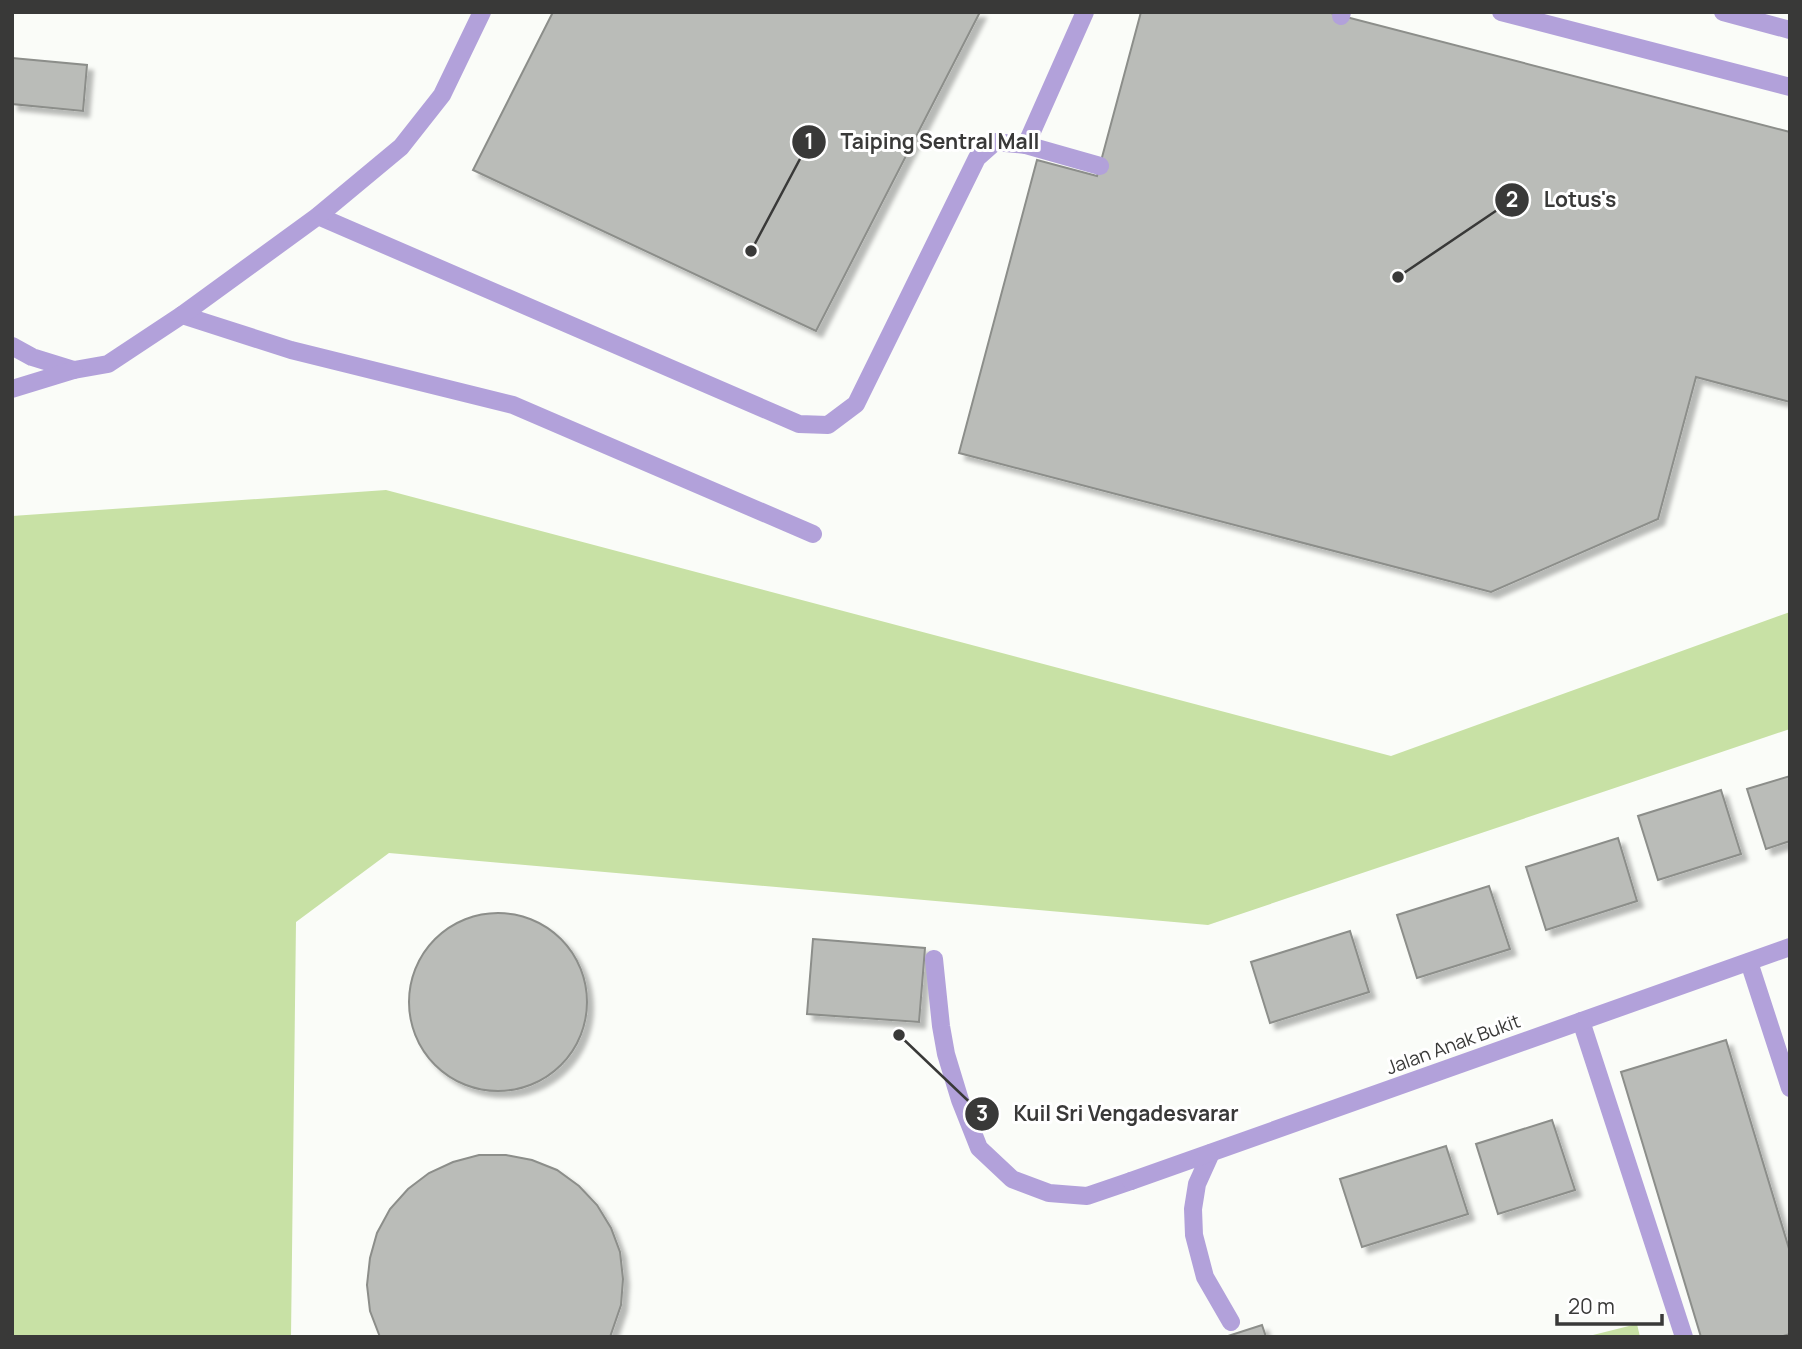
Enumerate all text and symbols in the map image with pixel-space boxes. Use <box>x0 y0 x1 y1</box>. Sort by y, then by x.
callout: Taiping Sentral Mall <box>792 121 1054 163</box>
text: 1 <box>804 127 814 155</box>
text: Taiping Sentral Mall <box>841 127 1039 155</box>
callout: Lotus's <box>1494 179 1630 221</box>
text: 2 <box>1506 185 1518 213</box>
text: Lotus's <box>1544 185 1616 213</box>
street label: Jalan Anak Bukit <box>1382 1008 1524 1080</box>
callout: Kuil Sri Vengadesvarar <box>965 1093 1253 1135</box>
text: 3 <box>976 1099 988 1127</box>
text: Kuil Sri Vengadesvarar <box>1013 1099 1239 1127</box>
scale bar <box>1557 1282 1662 1326</box>
text: 20 m <box>1568 1292 1615 1320</box>

